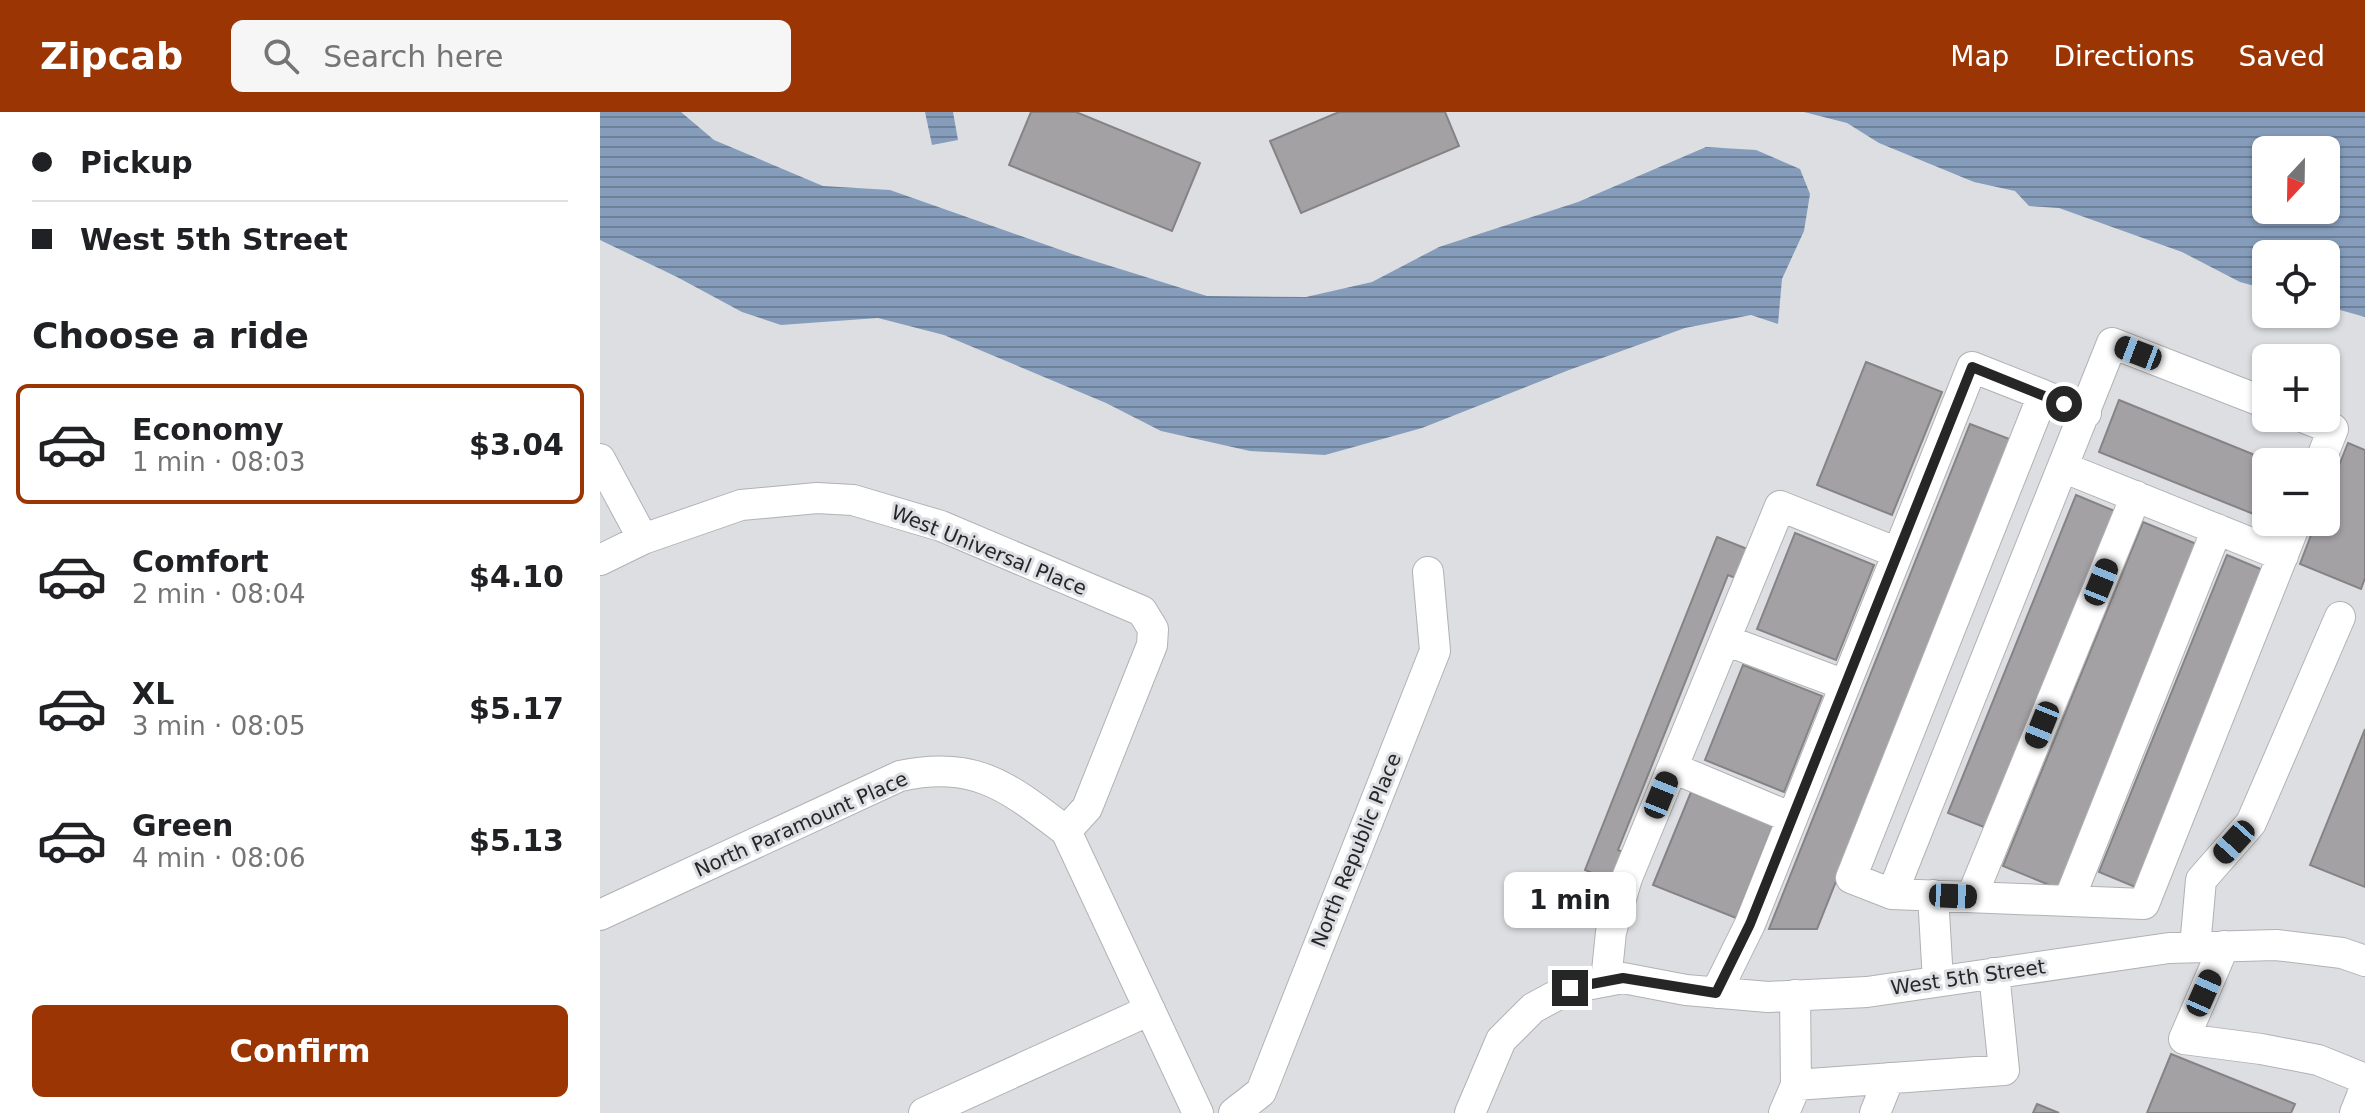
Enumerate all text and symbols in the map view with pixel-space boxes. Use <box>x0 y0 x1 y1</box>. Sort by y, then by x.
search box <box>231 20 791 92</box>
text: Zipcab <box>40 34 183 78</box>
icon: search <box>259 34 303 78</box>
text: Search here <box>323 39 503 74</box>
text: Map <box>1950 40 2009 73</box>
text: Directions <box>2053 40 2194 73</box>
text: Saved <box>2238 40 2325 73</box>
north arrow <box>2252 136 2340 224</box>
map controls <box>2252 136 2340 536</box>
text: Pickup <box>80 145 193 180</box>
text: West 5th Street <box>80 222 348 257</box>
button: locate <box>2252 240 2340 328</box>
text: Choose a ride <box>32 315 309 356</box>
car <box>2111 333 2165 373</box>
button: + <box>2252 344 2340 432</box>
route start <box>2046 386 2082 422</box>
icon: car <box>36 408 108 480</box>
text: Economy <box>132 412 284 447</box>
text: $3.04 <box>469 427 564 462</box>
text: 1 min · 08:03 <box>132 447 306 477</box>
button: − <box>2252 448 2340 536</box>
street label: West Universal Place <box>888 500 1090 600</box>
icon: car <box>36 540 108 612</box>
text: Comfort <box>132 544 269 579</box>
car <box>2081 555 2121 609</box>
text: $4.10 <box>469 559 564 594</box>
text: 2 min · 08:04 <box>132 579 306 609</box>
icon: car <box>36 672 108 744</box>
text: XL <box>132 676 174 711</box>
text: $5.17 <box>469 691 564 726</box>
car <box>2022 698 2062 752</box>
text: 3 min · 08:05 <box>132 711 306 741</box>
street label: North Republic Place <box>1306 749 1406 951</box>
street label: North Paramount Place <box>691 766 911 882</box>
car <box>1641 768 1681 822</box>
icon: car <box>36 804 108 876</box>
text: Green <box>132 808 233 843</box>
car <box>2209 816 2259 868</box>
text: $5.13 <box>469 823 564 858</box>
text: 4 min · 08:06 <box>132 843 306 873</box>
callout: 1 min <box>1504 872 1636 928</box>
car <box>1929 883 1977 909</box>
text: 1 min <box>1529 885 1611 915</box>
street label: West 5th Street <box>1889 954 2047 1000</box>
car <box>2183 966 2225 1020</box>
route end <box>1552 970 1588 1006</box>
button: Confirm <box>32 1005 568 1097</box>

